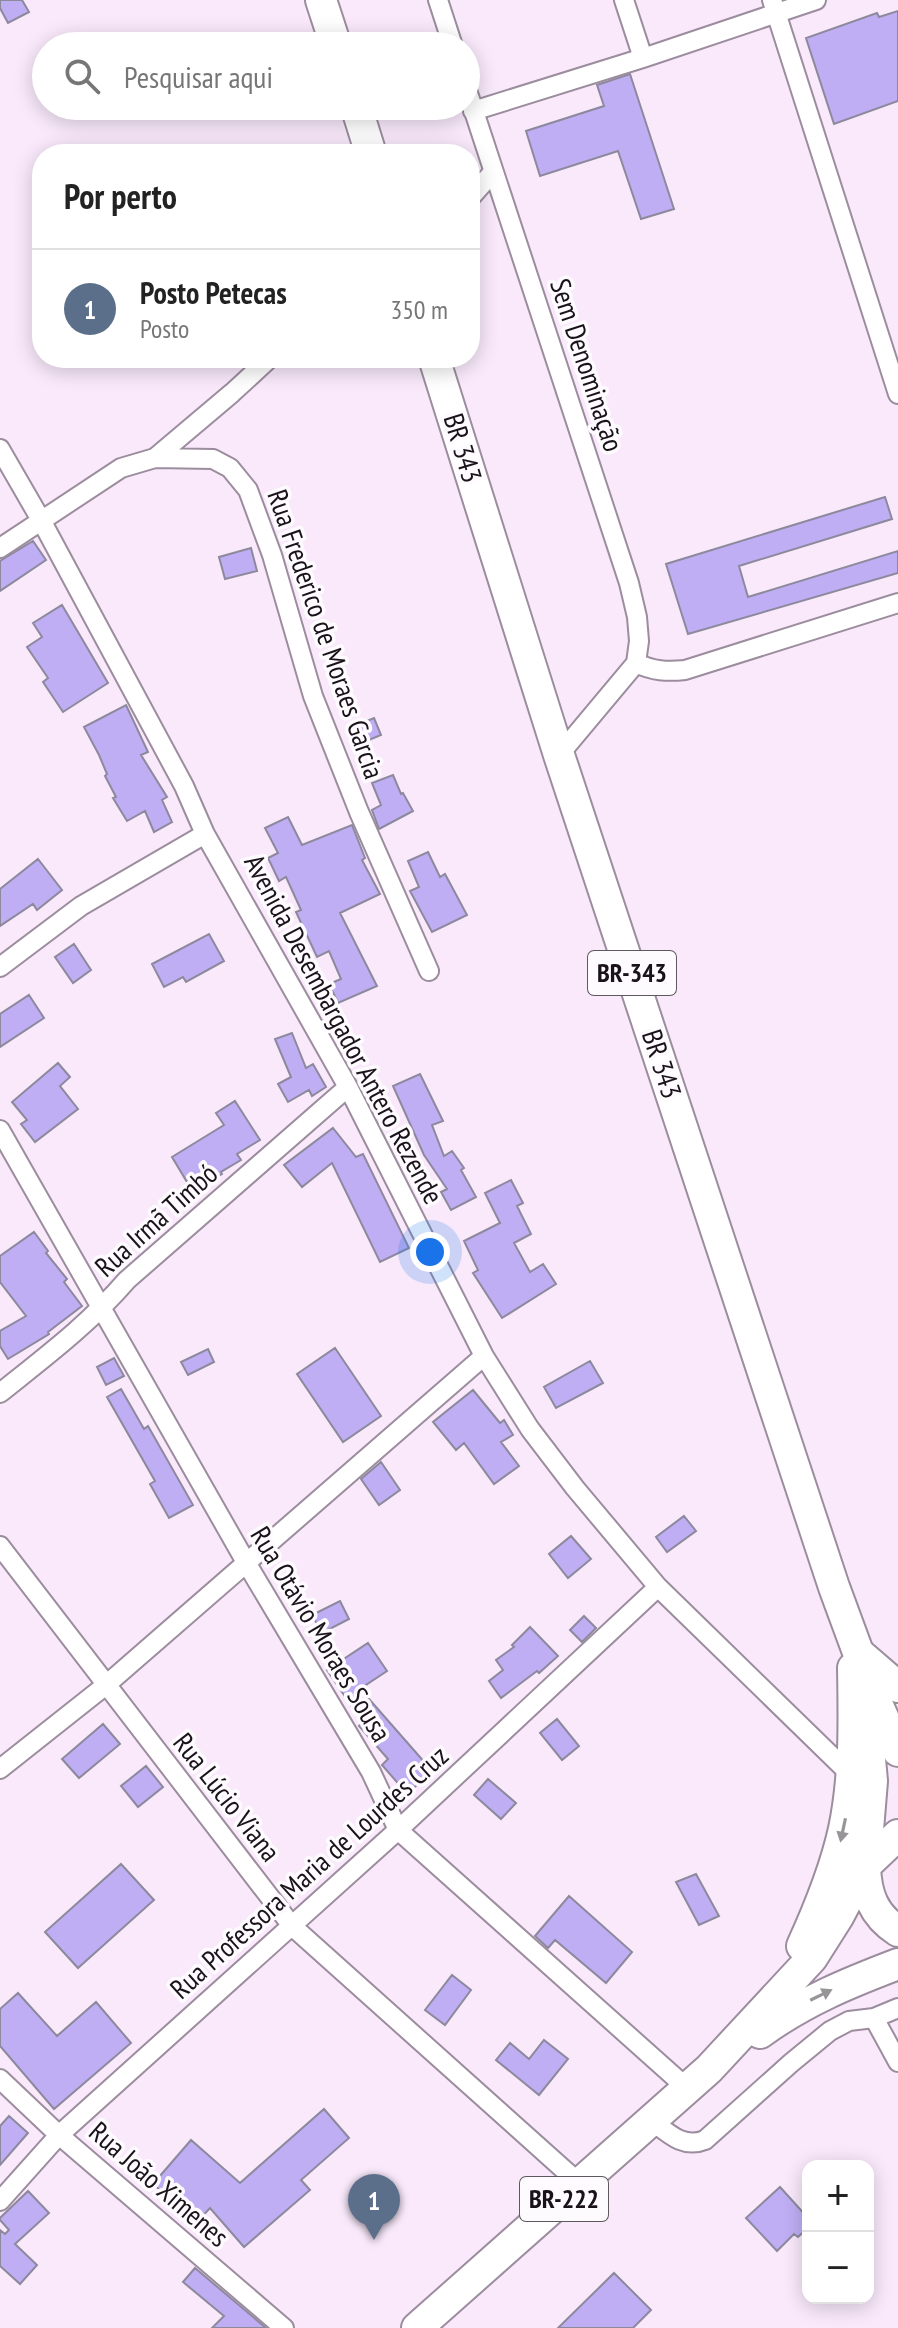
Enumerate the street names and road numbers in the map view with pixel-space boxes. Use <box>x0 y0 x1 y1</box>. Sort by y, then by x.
street label: Sem Denominação <box>542 274 633 456</box>
street label: BR 343 <box>435 409 491 487</box>
street label: Rua Frederico de Moraes Garcia <box>260 484 393 783</box>
street label: Avenida Desembargador Antero Rezende <box>236 848 452 1210</box>
road number: BR-343 <box>588 951 676 995</box>
street label: BR 343 <box>634 1025 691 1103</box>
street label: Rua Irmã Timbó <box>87 1155 225 1284</box>
street label: Rua Otávio Moraes Sousa <box>243 1519 400 1748</box>
street label: Rua Lúcio Viana <box>166 1725 289 1869</box>
street label: Rua Professora Maria de Lourdes Cruz <box>162 1737 455 2006</box>
street label: Rua João Ximenes <box>82 2113 237 2254</box>
road number: BR-222 <box>520 2177 608 2221</box>

